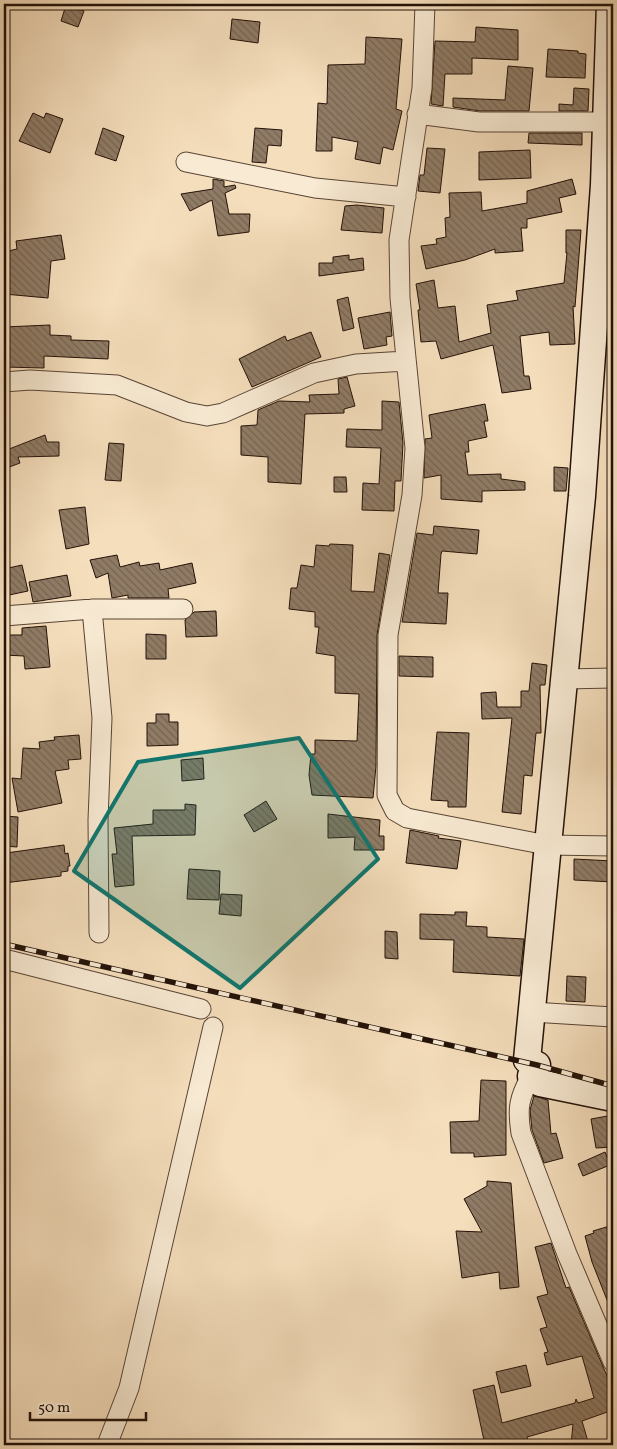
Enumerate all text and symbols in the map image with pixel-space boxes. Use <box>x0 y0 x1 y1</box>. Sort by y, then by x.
scale bar <box>30 1389 146 1421</box>
text: 50 m <box>38 1398 70 1419</box>

